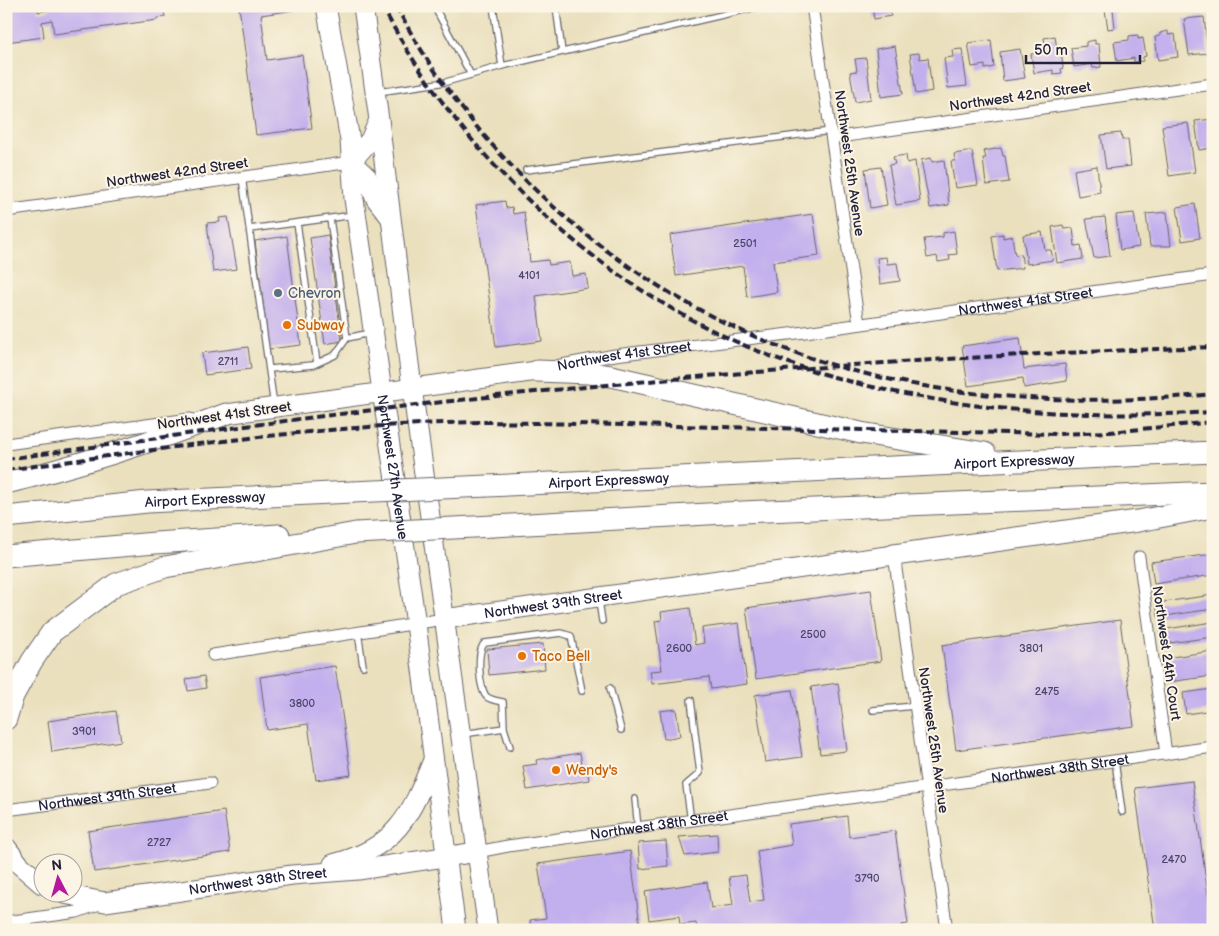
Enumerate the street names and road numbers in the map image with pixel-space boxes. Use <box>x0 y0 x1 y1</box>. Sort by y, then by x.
street label: Northwest 42nd Street <box>948 78 1093 115</box>
street label: Northwest 25th Avenue <box>831 89 868 237</box>
street label: Northwest 42nd Street <box>105 154 250 191</box>
street label: Northwest 41st Street <box>957 284 1094 319</box>
street label: Northwest 41st Street <box>556 338 693 375</box>
street label: Northwest 27th Avenue <box>374 393 412 541</box>
street label: Northwest 41st Street <box>156 398 293 433</box>
street label: Airport Expressway <box>954 450 1076 473</box>
street label: Airport Expressway <box>548 469 670 492</box>
street label: Airport Expressway <box>144 488 267 511</box>
street label: Northwest 24th Court <box>1149 585 1184 722</box>
street label: Northwest 39th Street <box>483 586 624 622</box>
street label: Northwest 25th Avenue <box>915 666 952 814</box>
street label: Northwest 38th Street <box>990 751 1131 787</box>
street label: Northwest 39th Street <box>37 779 178 815</box>
street label: Northwest 38th Street <box>589 807 730 843</box>
street label: Northwest 38th Street <box>188 864 328 899</box>

